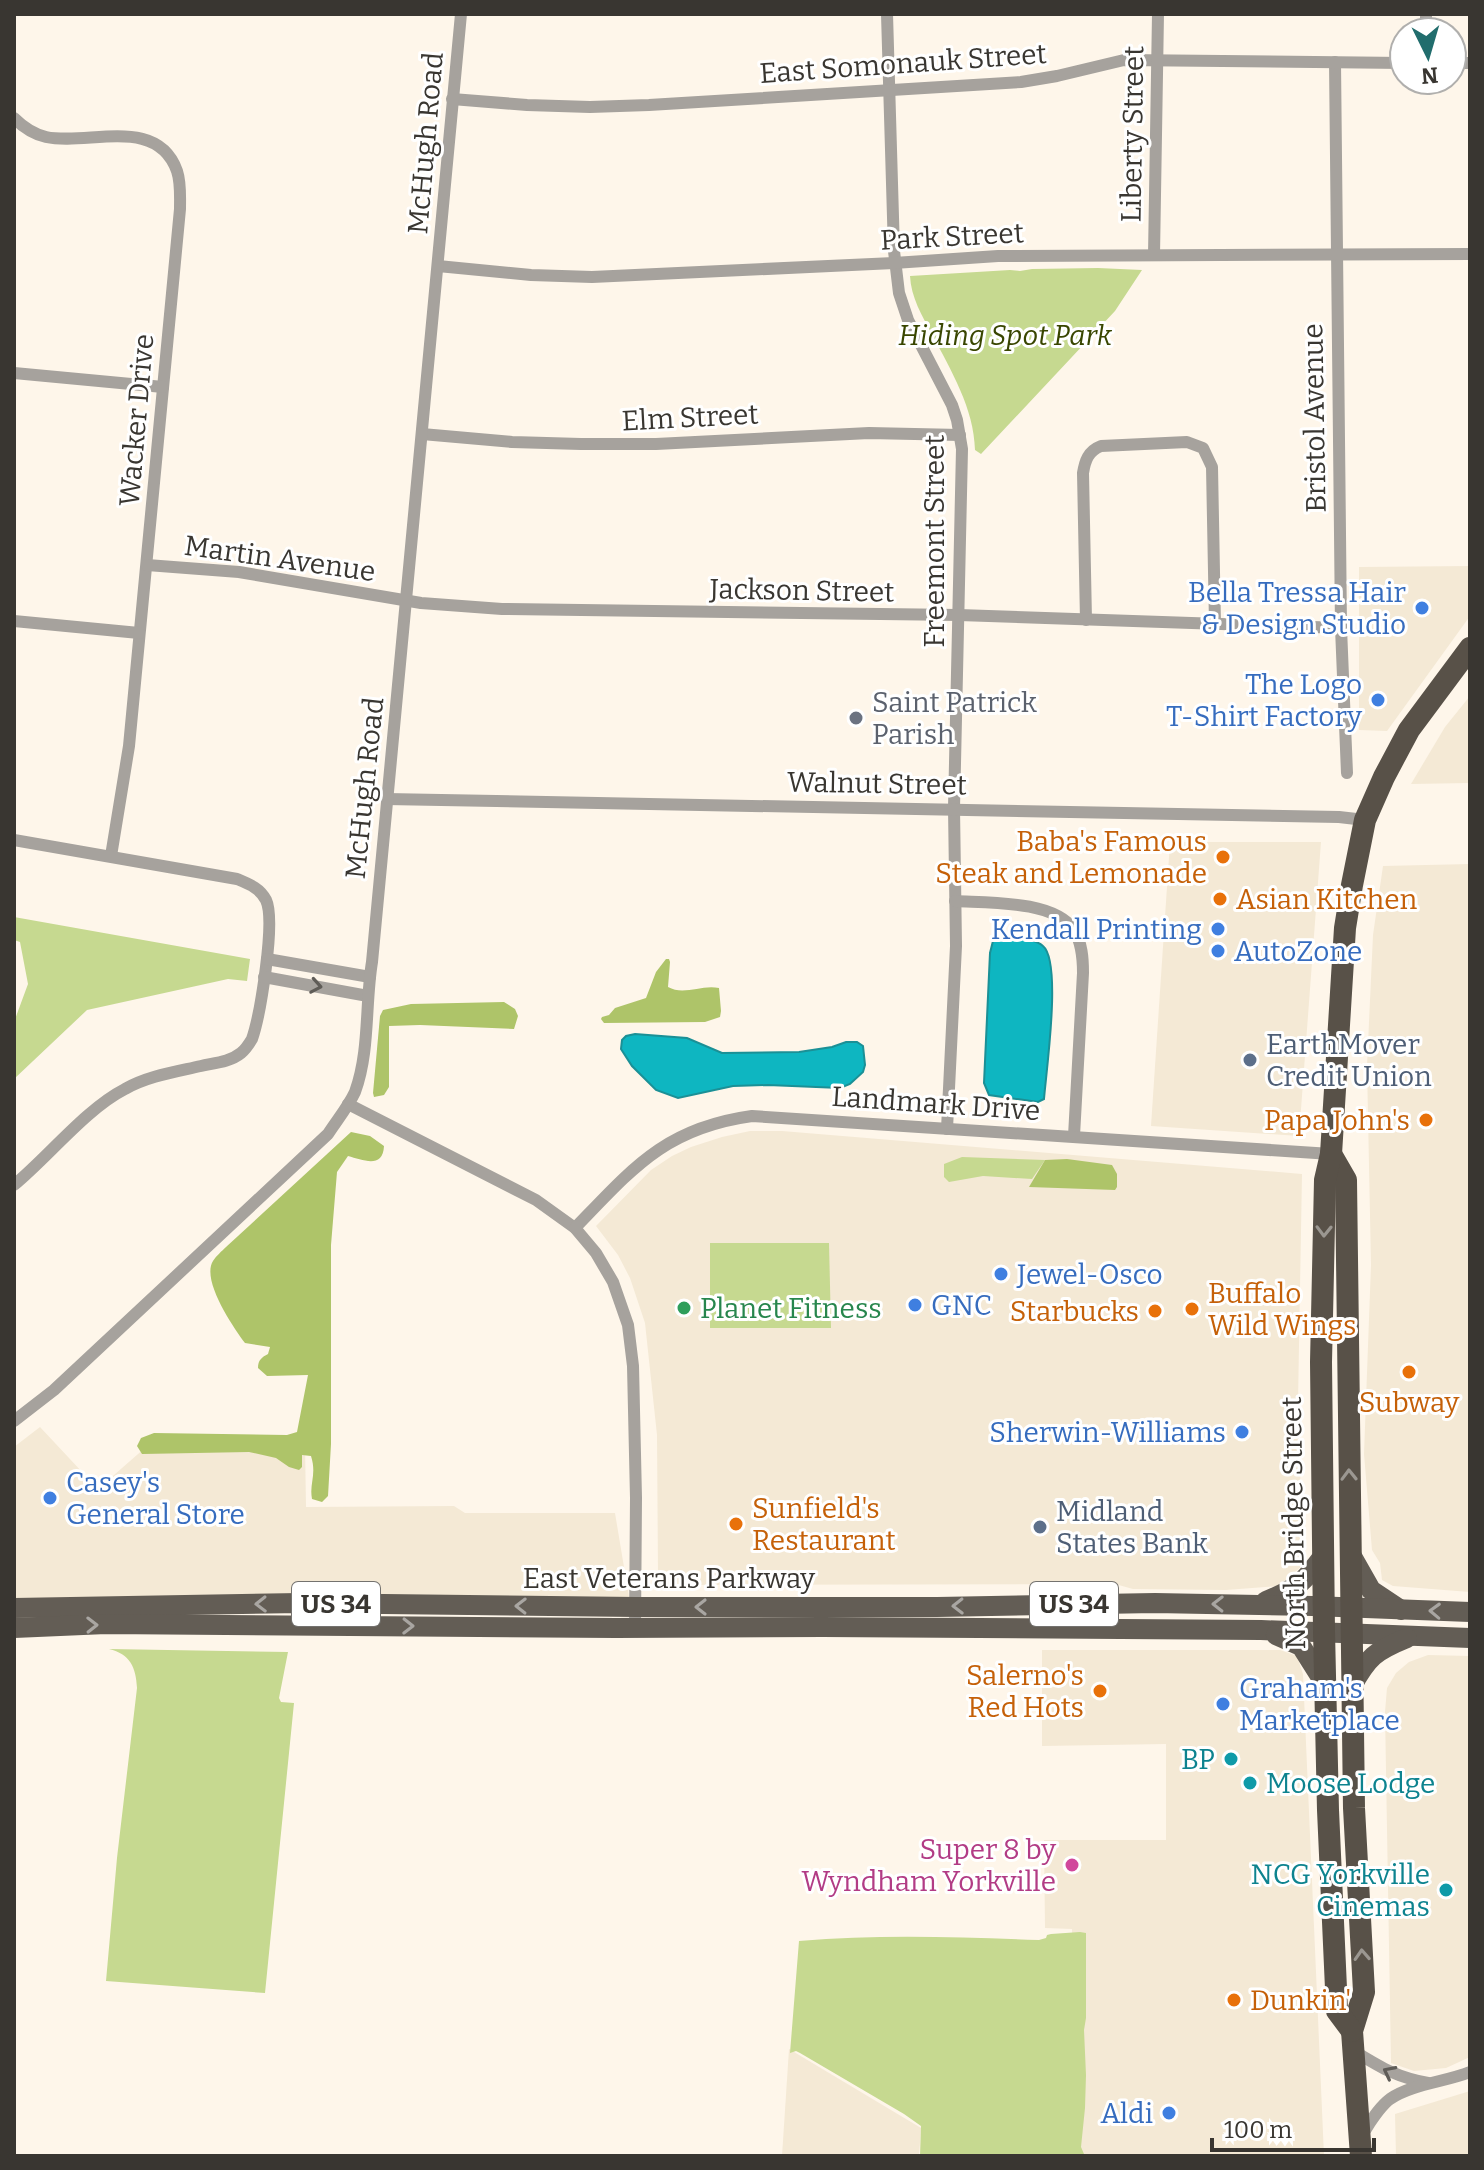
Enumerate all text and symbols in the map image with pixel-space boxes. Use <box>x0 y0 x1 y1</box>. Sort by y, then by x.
north arrow <box>1388 16 1468 96</box>
street label: East Somonauk Street <box>758 37 1048 90</box>
street label: Liberty Street <box>1114 45 1151 223</box>
street label: McHugh Road <box>401 51 450 235</box>
text: N <box>1420 61 1439 90</box>
street label: Park Street <box>879 216 1025 257</box>
park label: Hiding Spot Park <box>898 319 1113 352</box>
street label: Bristol Avenue <box>1296 323 1333 513</box>
street label: Wacker Drive <box>113 333 160 507</box>
street label: Elm Street <box>621 397 759 438</box>
street label: Freemont Street <box>918 435 951 647</box>
street label: Martin Avenue <box>182 529 378 588</box>
street label: Jackson Street <box>708 572 895 609</box>
place label: Bella Tressa Hair & Design Studio <box>1188 576 1406 641</box>
marker: Bella Tressa Hair & Design Studio <box>1413 599 1431 617</box>
place label: The Logo T-Shirt Factory <box>1166 668 1362 733</box>
place label: Saint Patrick Parish <box>872 686 1037 751</box>
marker: The Logo T-Shirt Factory <box>1369 691 1387 709</box>
street label: McHugh Road <box>339 696 390 881</box>
marker: Saint Patrick Parish <box>847 709 865 727</box>
street label: Walnut Street <box>787 765 967 802</box>
place label: Baba's Famous Steak and Lemonade <box>935 825 1207 890</box>
marker: Baba's Famous Steak and Lemonade <box>1214 848 1232 866</box>
place label: Asian Kitchen <box>1236 883 1417 916</box>
marker: Asian Kitchen <box>1211 890 1229 908</box>
place label: Kendall Printing <box>991 913 1202 946</box>
marker: Kendall Printing <box>1209 920 1227 938</box>
place label: AutoZone <box>1234 935 1362 968</box>
marker: AutoZone <box>1209 942 1227 960</box>
one-way arrow <box>309 977 323 994</box>
place label: EarthMover Credit Union <box>1266 1028 1432 1093</box>
marker: EarthMover Credit Union <box>1241 1051 1259 1069</box>
street label: Landmark Drive <box>830 1080 1041 1127</box>
place label: Papa John's <box>1264 1104 1410 1137</box>
marker: Papa John's <box>1417 1111 1435 1129</box>
one-way arrow <box>1315 1225 1333 1238</box>
place label: Jewel-Osco <box>1016 1258 1163 1291</box>
marker: Jewel-Osco <box>992 1265 1010 1283</box>
place label: Buffalo Wild Wings <box>1208 1277 1356 1342</box>
place label: GNC <box>931 1289 992 1322</box>
place label: Planet Fitness <box>700 1292 882 1325</box>
place label: Starbucks <box>1010 1295 1139 1328</box>
marker: GNC <box>906 1296 924 1314</box>
marker: Planet Fitness <box>675 1299 693 1317</box>
marker: Buffalo Wild Wings <box>1183 1300 1201 1318</box>
marker: Starbucks <box>1146 1302 1164 1320</box>
marker: Subway <box>1400 1363 1418 1381</box>
place label: Subway <box>1359 1386 1459 1419</box>
street label: North Bridge Street <box>1275 1396 1312 1650</box>
place label: Sherwin-Williams <box>989 1416 1226 1449</box>
marker: Sherwin-Williams <box>1233 1423 1251 1441</box>
place label: Casey's General Store <box>66 1466 245 1531</box>
one-way arrow <box>1340 1468 1357 1481</box>
marker: Casey's General Store <box>41 1489 59 1507</box>
place label: Sunfield's Restaurant <box>752 1492 896 1557</box>
place label: Midland States Bank <box>1056 1495 1208 1560</box>
marker: Sunfield's Restaurant <box>727 1515 745 1533</box>
marker: Midland States Bank <box>1031 1518 1049 1536</box>
street label: East Veterans Parkway <box>523 1562 815 1595</box>
road number: US 34 <box>292 1582 380 1626</box>
road number: US 34 <box>1030 1582 1118 1626</box>
one-way arrow <box>254 1595 267 1613</box>
one-way arrow <box>1211 1595 1224 1612</box>
one-way arrow <box>514 1597 527 1615</box>
one-way arrow <box>694 1598 707 1616</box>
one-way arrow <box>951 1598 964 1615</box>
one-way arrow <box>1428 1603 1441 1620</box>
one-way arrow <box>86 1616 99 1633</box>
one-way arrow <box>402 1617 415 1635</box>
place label: Salerno's Red Hots <box>966 1659 1084 1724</box>
place label: Graham's Marketplace <box>1239 1672 1400 1737</box>
marker: Salerno's Red Hots <box>1091 1682 1109 1700</box>
marker: Graham's Marketplace <box>1214 1695 1232 1713</box>
place label: BP <box>1181 1743 1215 1776</box>
marker: BP <box>1222 1750 1240 1768</box>
place label: Moose Lodge <box>1266 1767 1435 1800</box>
marker: Moose Lodge <box>1241 1774 1259 1792</box>
place label: Super 8 by Wyndham Yorkville <box>801 1833 1056 1898</box>
marker: Super 8 by Wyndham Yorkville <box>1063 1856 1081 1874</box>
place label: NCG Yorkville Cinemas <box>1251 1858 1430 1923</box>
marker: NCG Yorkville Cinemas <box>1437 1881 1455 1899</box>
one-way arrow <box>1354 1948 1371 1961</box>
place label: Dunkin' <box>1250 1984 1351 2017</box>
marker: Dunkin' <box>1225 1991 1243 2009</box>
one-way arrow <box>1383 2066 1398 2081</box>
place label: Aldi <box>1101 2097 1153 2130</box>
scale bar <box>1212 2102 1374 2152</box>
marker: Aldi <box>1160 2104 1178 2122</box>
text: 100 m <box>1224 2116 1292 2144</box>

